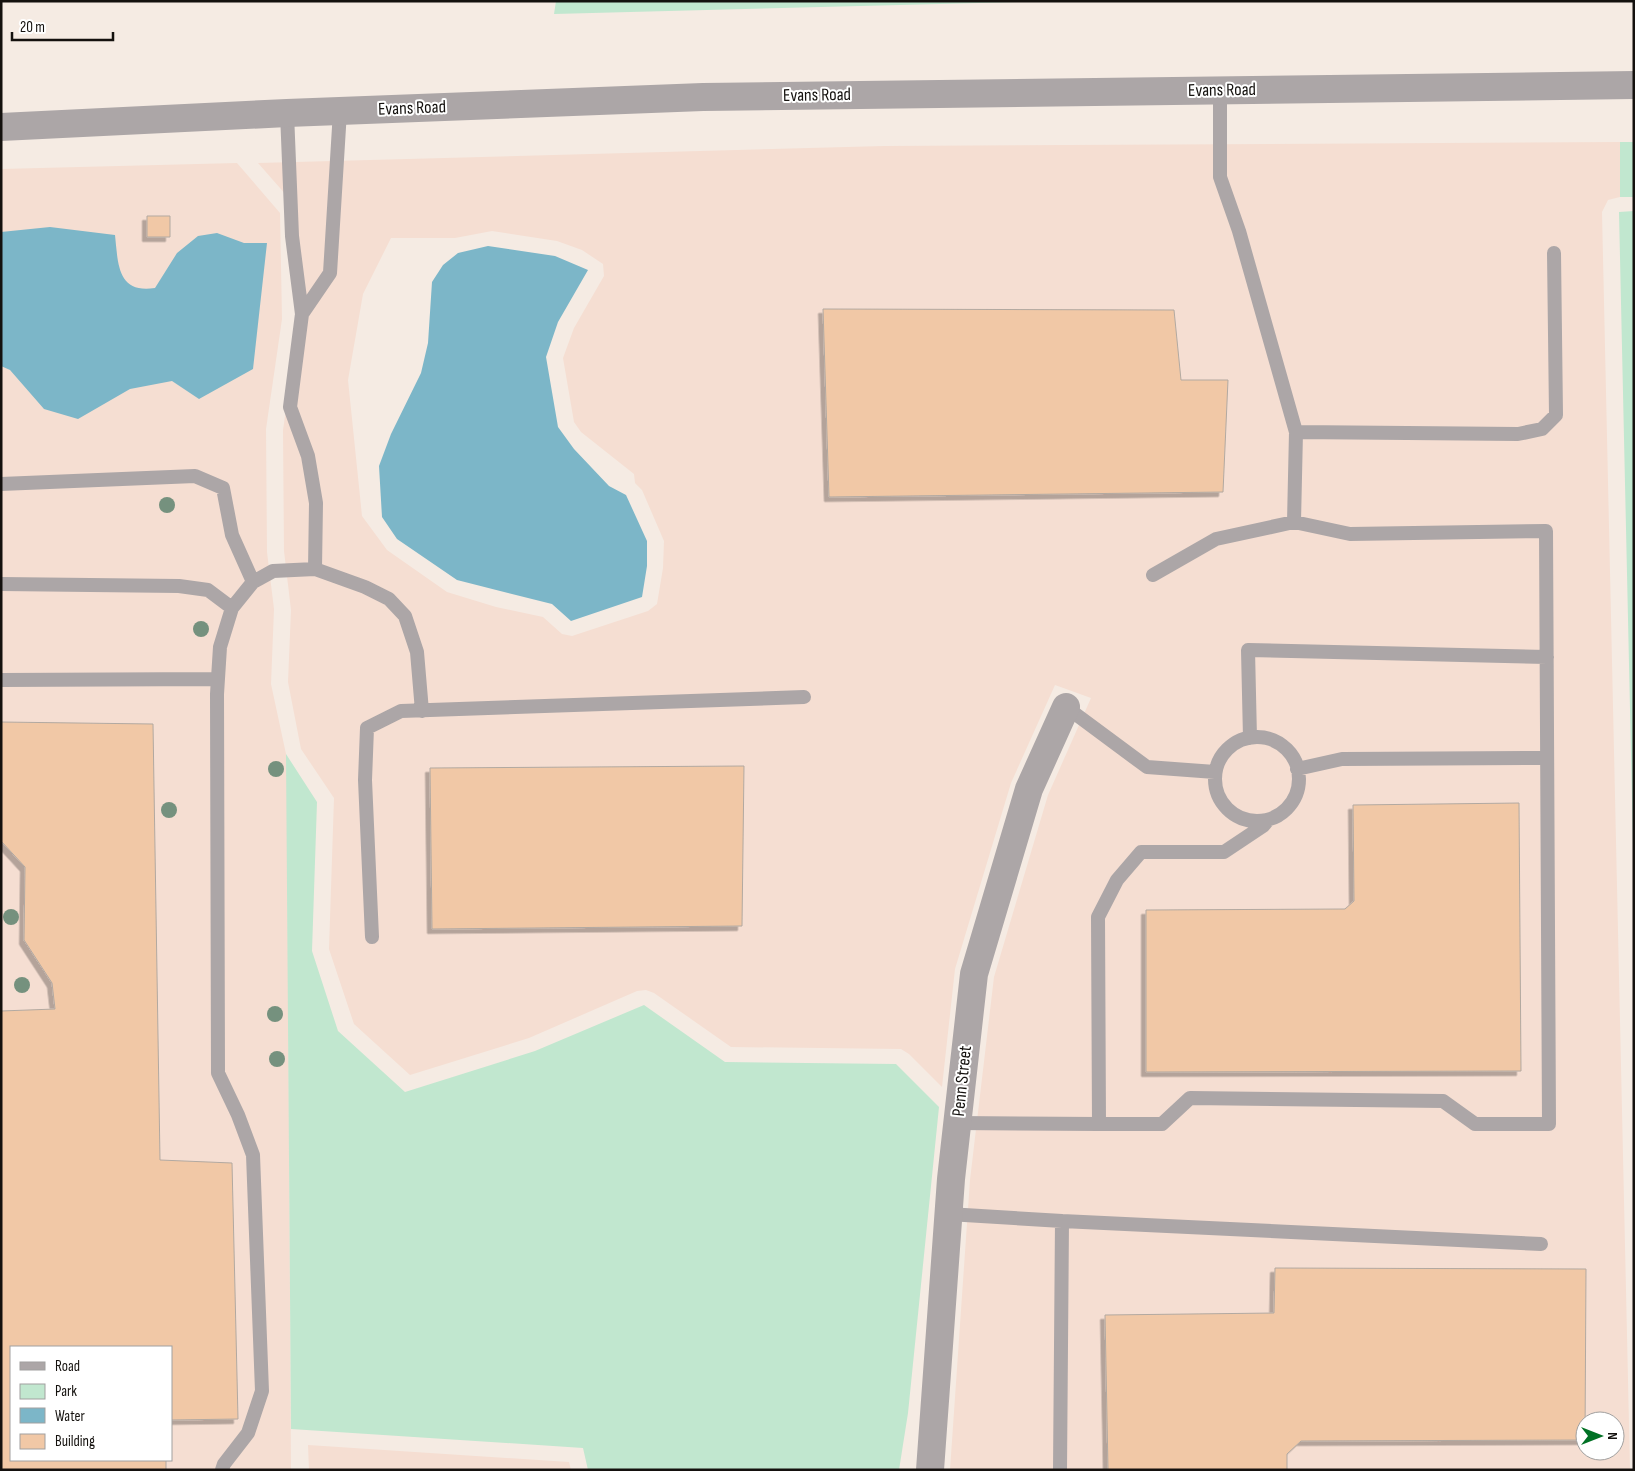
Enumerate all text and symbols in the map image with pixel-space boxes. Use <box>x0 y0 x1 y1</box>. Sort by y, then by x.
scale bar <box>12 10 114 42</box>
text: 20 m <box>20 18 45 37</box>
street label: Evans Road <box>1188 79 1256 101</box>
street label: Evans Road <box>783 84 851 106</box>
street label: Evans Road <box>378 96 446 120</box>
street label: Penn Street <box>948 1044 976 1117</box>
legend <box>10 1346 172 1461</box>
text: Road <box>55 1357 80 1376</box>
text: Park <box>55 1382 77 1401</box>
text: Water <box>55 1407 86 1426</box>
north arrow <box>1575 1411 1625 1461</box>
text: Building <box>55 1432 95 1451</box>
text: N <box>1604 1432 1621 1440</box>

